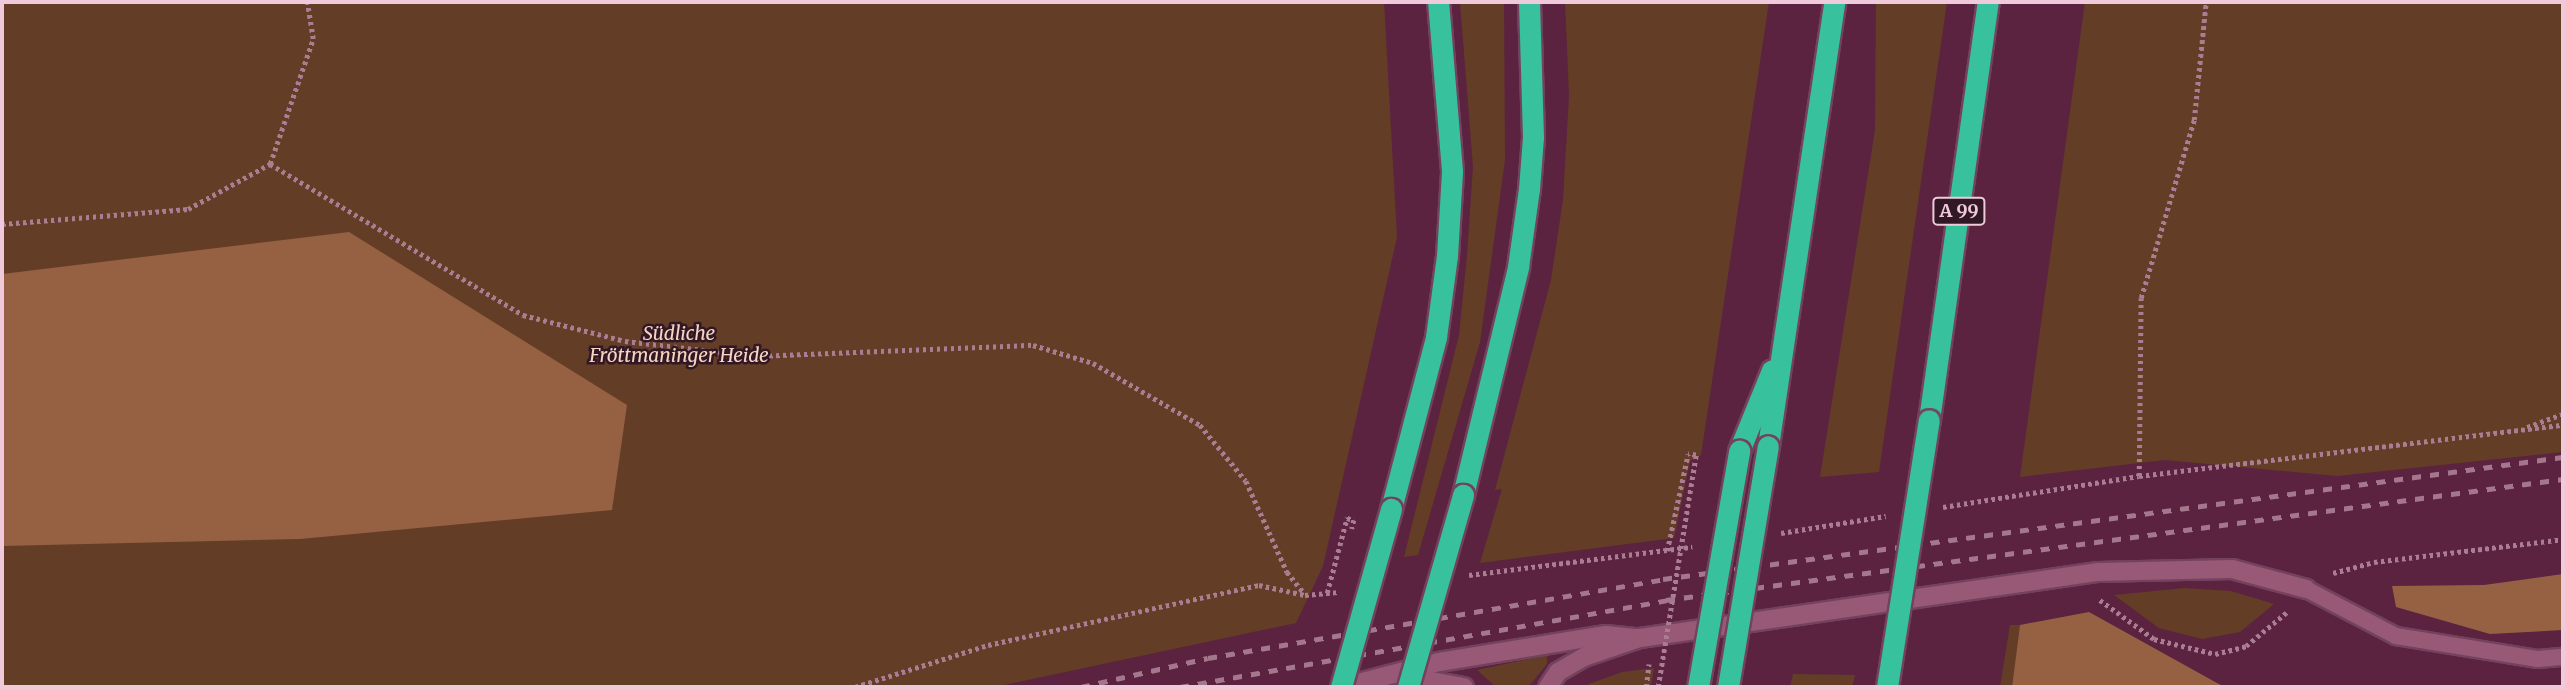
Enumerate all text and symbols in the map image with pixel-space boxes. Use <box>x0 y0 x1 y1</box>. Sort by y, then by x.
road number: A 99 <box>1931 196 1987 226</box>
park label: Südliche Fröttmaninger Heide <box>589 323 769 367</box>

